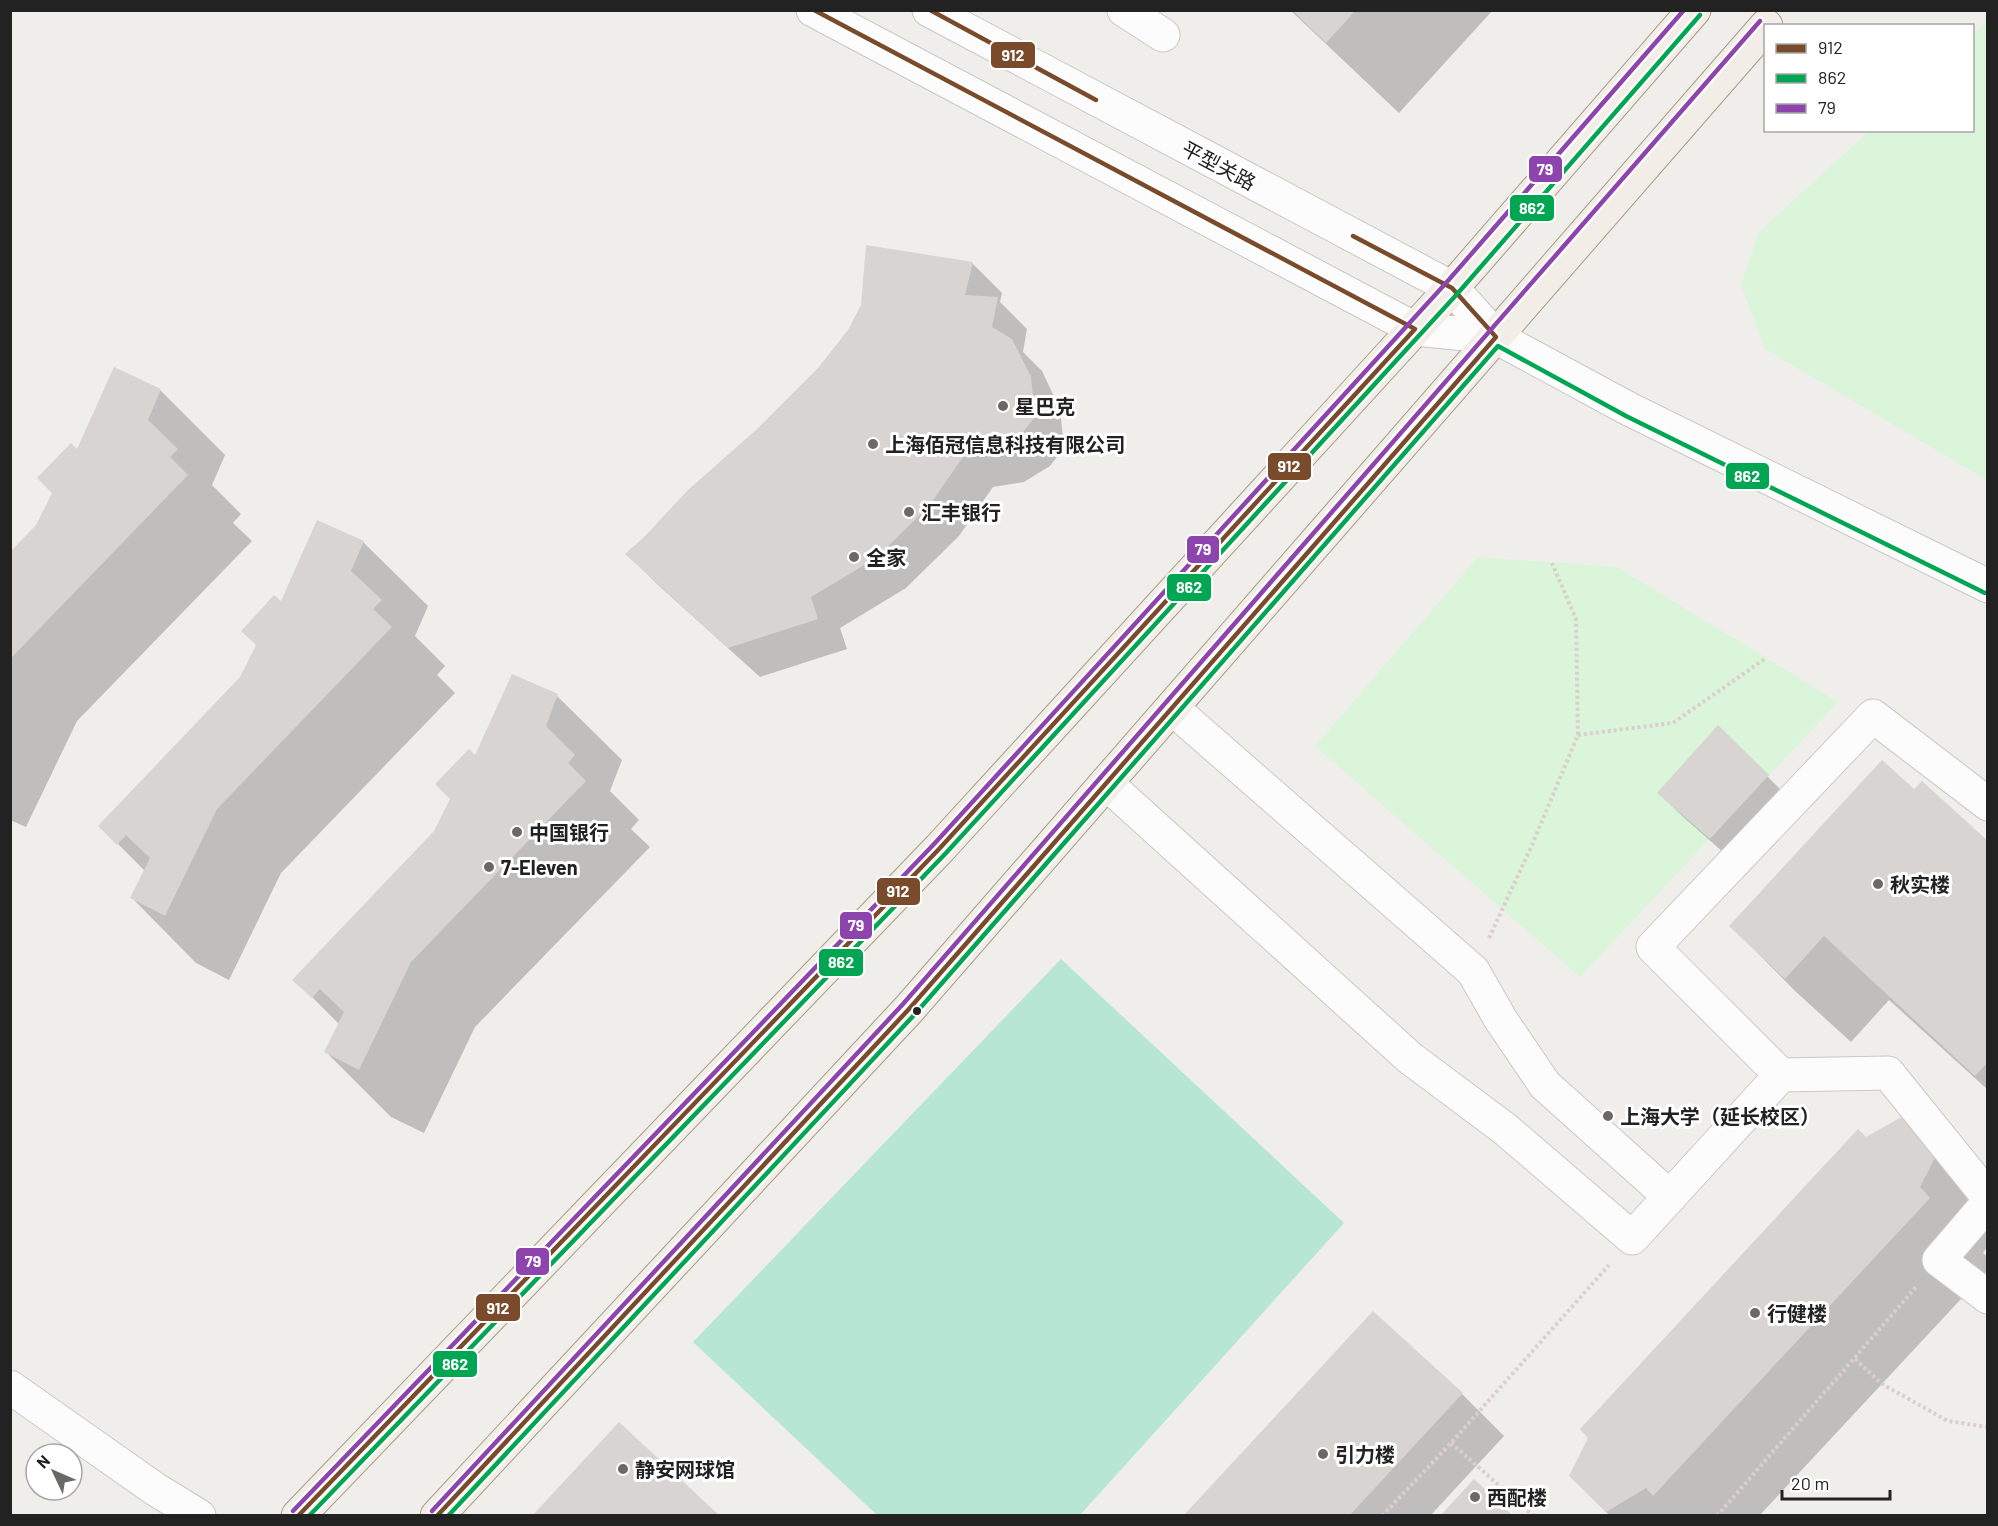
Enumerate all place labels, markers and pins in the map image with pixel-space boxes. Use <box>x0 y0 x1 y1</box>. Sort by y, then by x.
place label: 星巴克 <box>1015 394 1075 418</box>
marker: 星巴克 <box>996 399 1010 413</box>
place label: 上海佰冠信息科技有限公司 <box>885 432 1125 456</box>
marker: 上海佰冠信息科技有限公司 <box>866 437 880 451</box>
place label: 汇丰银行 <box>921 500 1001 524</box>
marker: 汇丰银行 <box>902 505 916 519</box>
place label: 全家 <box>866 545 906 569</box>
marker: 全家 <box>847 550 861 564</box>
place label: 中国银行 <box>529 820 609 844</box>
marker: 中国银行 <box>510 825 524 839</box>
place label: 7-Eleven <box>501 855 578 879</box>
marker: 7-Eleven <box>482 860 496 874</box>
place label: 秋实楼 <box>1890 872 1950 896</box>
marker: 秋实楼 <box>1871 877 1885 891</box>
unlabelled marker <box>911 1005 923 1017</box>
place label: 上海大学（延长校区） <box>1620 1104 1820 1128</box>
marker: 上海大学（延长校区） <box>1601 1109 1615 1123</box>
place label: 行健楼 <box>1767 1301 1827 1325</box>
marker: 行健楼 <box>1748 1306 1762 1320</box>
place label: 引力楼 <box>1335 1442 1395 1466</box>
marker: 引力楼 <box>1316 1447 1330 1461</box>
place label: 静安网球馆 <box>635 1457 735 1481</box>
marker: 静安网球馆 <box>616 1462 630 1476</box>
place label: 西配楼 <box>1487 1485 1547 1509</box>
marker: 西配楼 <box>1468 1490 1482 1504</box>

